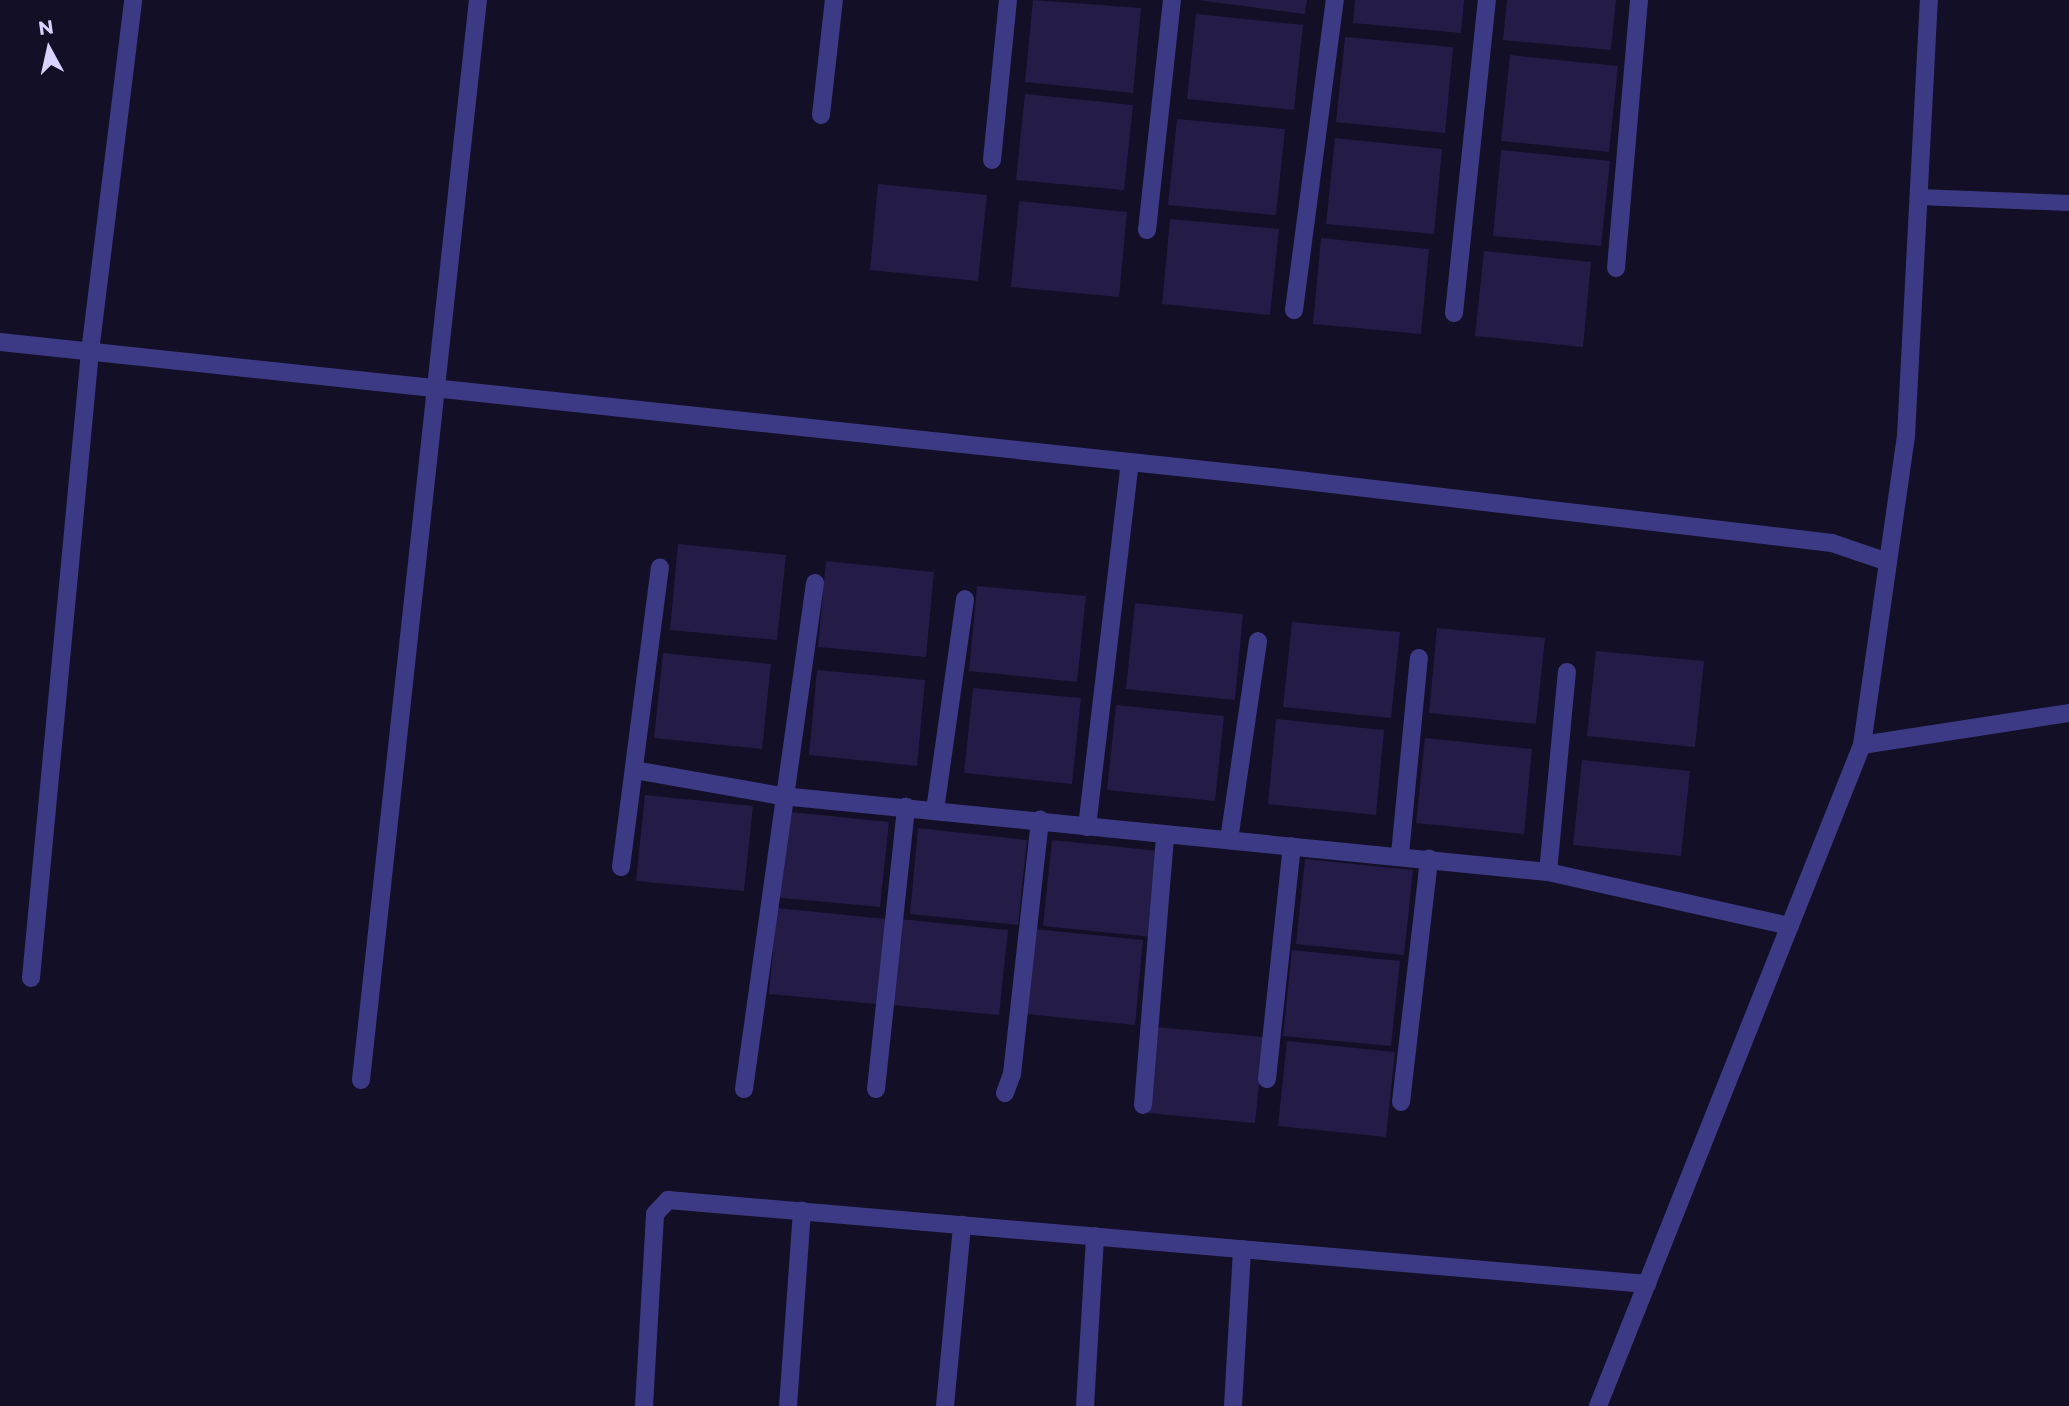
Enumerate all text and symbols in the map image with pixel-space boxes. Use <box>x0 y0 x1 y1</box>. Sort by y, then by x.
north arrow <box>14 14 84 84</box>
text: N <box>37 15 55 40</box>

